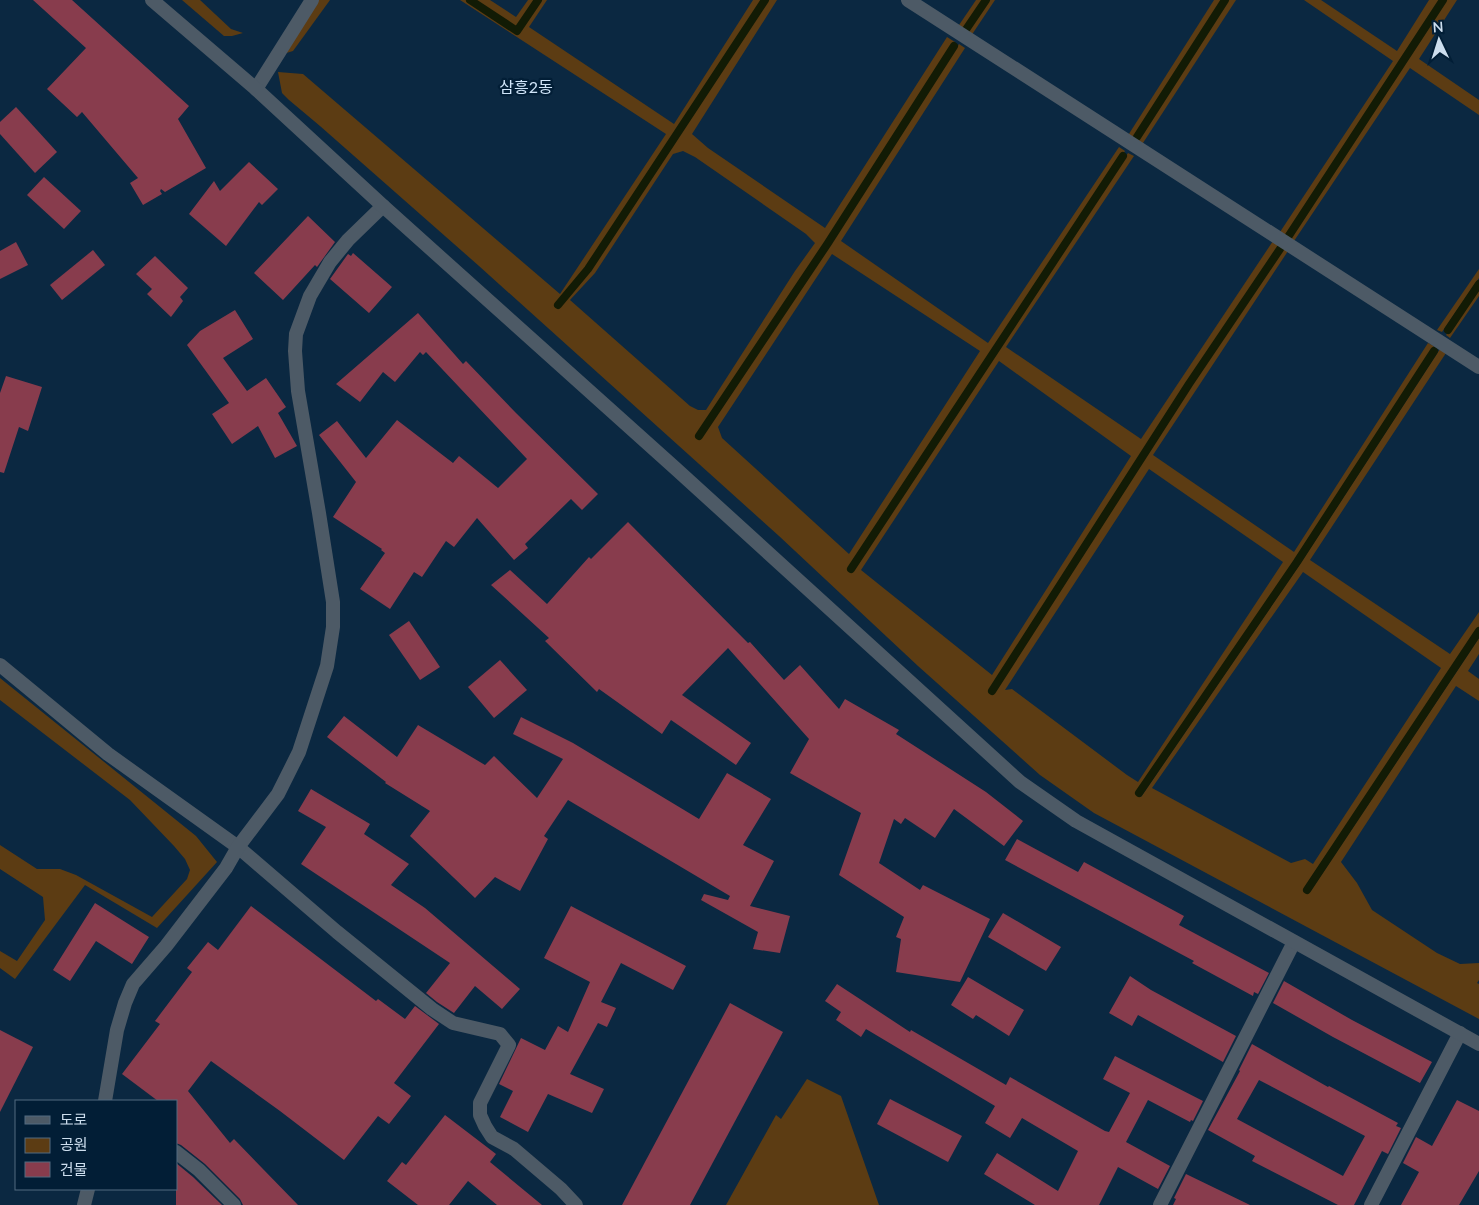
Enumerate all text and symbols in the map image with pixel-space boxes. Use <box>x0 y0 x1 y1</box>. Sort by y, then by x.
north arrow <box>1414 15 1464 65</box>
text: N <box>1432 18 1444 35</box>
district label: 삼흥2동 <box>499 77 553 96</box>
legend <box>15 1100 178 1190</box>
text: 도로 <box>60 1110 88 1128</box>
text: 공원 <box>60 1135 88 1153</box>
text: 건물 <box>60 1160 88 1178</box>

